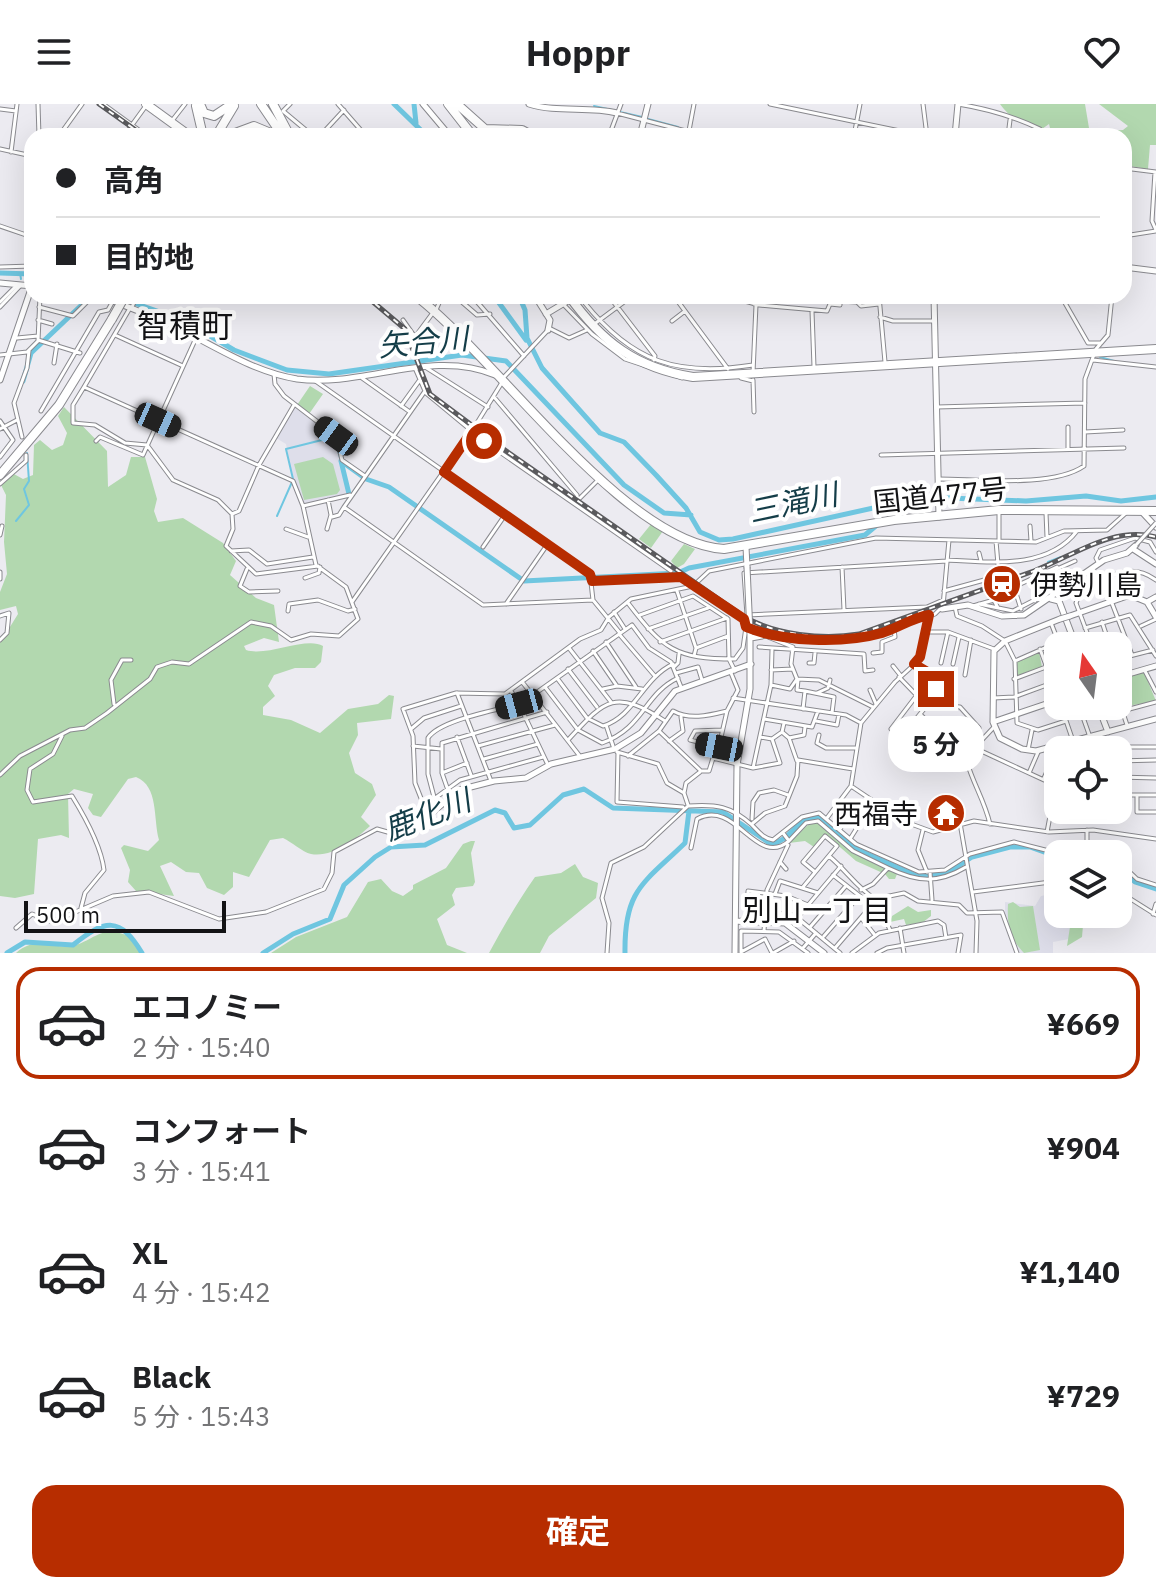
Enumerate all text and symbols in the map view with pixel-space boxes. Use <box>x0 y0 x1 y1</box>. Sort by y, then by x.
text: Hoppr <box>526 29 630 76</box>
icon: menu <box>32 30 76 74</box>
icon: heart <box>1080 30 1124 74</box>
text: 高角 <box>104 160 164 199</box>
text: 目的地 <box>104 237 194 276</box>
district label: 智積町 <box>137 304 233 346</box>
water label: 矢合川 <box>376 317 473 364</box>
car <box>131 399 185 441</box>
car <box>310 412 362 460</box>
route start <box>466 423 502 459</box>
street label: 国道477号 <box>871 470 1009 520</box>
water label: 三滝川 <box>745 473 844 530</box>
station icon: 伊勢川島 <box>981 563 1023 605</box>
place label: 伊勢川島 <box>1030 566 1142 603</box>
north arrow <box>1044 632 1132 720</box>
map controls <box>1044 632 1132 928</box>
route end <box>918 671 954 707</box>
car <box>493 686 545 722</box>
callout: 5 分 <box>888 717 984 773</box>
text: 5 分 <box>912 727 960 761</box>
car <box>693 731 745 763</box>
button: locate <box>1044 736 1132 824</box>
water label: 鹿化川 <box>378 779 479 848</box>
temple icon: 西福寺 <box>925 792 967 834</box>
place label: 西福寺 <box>834 795 918 832</box>
button: layers <box>1044 840 1132 928</box>
district label: 別山一丁目 <box>742 890 892 929</box>
scale bar <box>24 897 226 933</box>
text: 500 m <box>36 900 100 929</box>
icon: car <box>36 987 108 1059</box>
text: エコノミー <box>132 987 282 1026</box>
text: ¥669 <box>1047 1004 1120 1043</box>
text: 2 分 · 15:40 <box>132 1030 270 1064</box>
icon: car <box>36 1111 108 1183</box>
text: コンフォート <box>132 1111 311 1150</box>
text: ¥904 <box>1047 1128 1120 1167</box>
text: 3 分 · 15:41 <box>132 1154 270 1188</box>
text: XL <box>132 1233 168 1272</box>
icon: car <box>36 1235 108 1307</box>
text: ¥1,140 <box>1019 1252 1120 1291</box>
text: 4 分 · 15:42 <box>132 1275 270 1309</box>
text: Black <box>132 1357 211 1396</box>
icon: car <box>36 1359 108 1431</box>
text: ¥729 <box>1047 1376 1120 1415</box>
text: 5 分 · 15:43 <box>132 1399 270 1433</box>
button: 確定 <box>32 1485 1124 1577</box>

